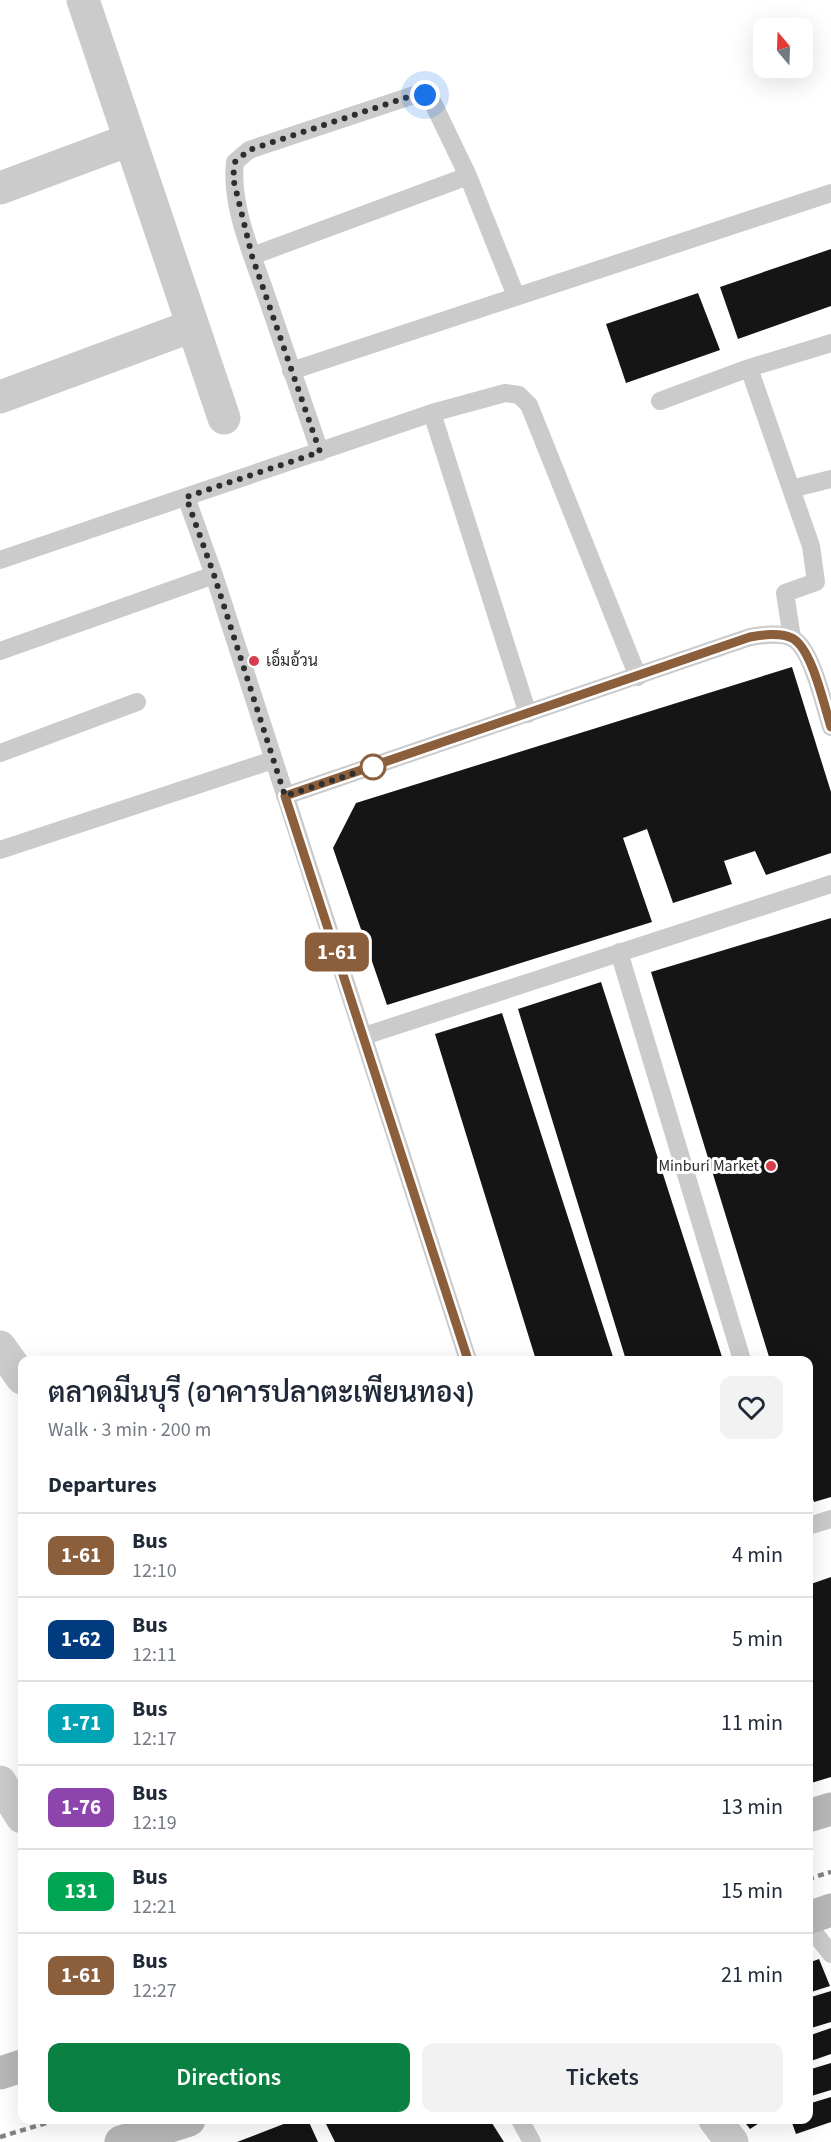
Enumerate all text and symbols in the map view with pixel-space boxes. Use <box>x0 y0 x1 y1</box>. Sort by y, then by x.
north arrow <box>753 18 813 78</box>
map controls <box>753 18 813 78</box>
your location <box>410 80 440 110</box>
place label: เอ็มอ้วน <box>266 647 318 672</box>
marker: เอ็มอ้วน <box>247 654 261 668</box>
unlabelled marker <box>360 754 386 780</box>
line badge: 1-61 <box>295 932 379 972</box>
text: 1-61 <box>317 937 357 967</box>
place label: Minburi Market <box>658 1155 760 1177</box>
marker: Minburi Market <box>764 1159 778 1173</box>
text: ตลาดมีนบุรี (อาคารปลาตะเพียนทอง) <box>48 1373 475 1413</box>
button: heart <box>720 1376 783 1439</box>
text: Walk · 3 min · 200 m <box>48 1416 211 1444</box>
text: Departures <box>48 1469 157 1501</box>
text: Bus <box>132 1525 168 1557</box>
text: 4 min <box>732 1539 783 1571</box>
text: 1-61 <box>61 1540 101 1570</box>
text: 12:10 <box>132 1557 177 1585</box>
text: Bus <box>132 1609 168 1641</box>
text: 5 min <box>732 1623 783 1655</box>
text: 1-62 <box>61 1624 101 1654</box>
text: 12:11 <box>132 1641 177 1669</box>
text: Bus <box>132 1693 168 1725</box>
text: 11 min <box>721 1707 783 1739</box>
text: 1-71 <box>61 1708 101 1738</box>
text: 12:17 <box>132 1725 177 1753</box>
text: Bus <box>132 1777 168 1809</box>
text: 13 min <box>721 1791 783 1823</box>
text: 1-76 <box>61 1792 101 1822</box>
text: 12:19 <box>132 1809 177 1837</box>
text: Bus <box>132 1861 168 1893</box>
text: 15 min <box>721 1875 783 1907</box>
text: 131 <box>64 1876 98 1906</box>
text: 12:21 <box>132 1893 177 1921</box>
text: Bus <box>132 1945 168 1977</box>
text: 21 min <box>721 1959 783 1991</box>
text: 1-61 <box>61 1960 101 1990</box>
text: 12:27 <box>132 1977 177 2005</box>
button: Directions <box>48 2043 410 2112</box>
button: Tickets <box>422 2043 783 2112</box>

